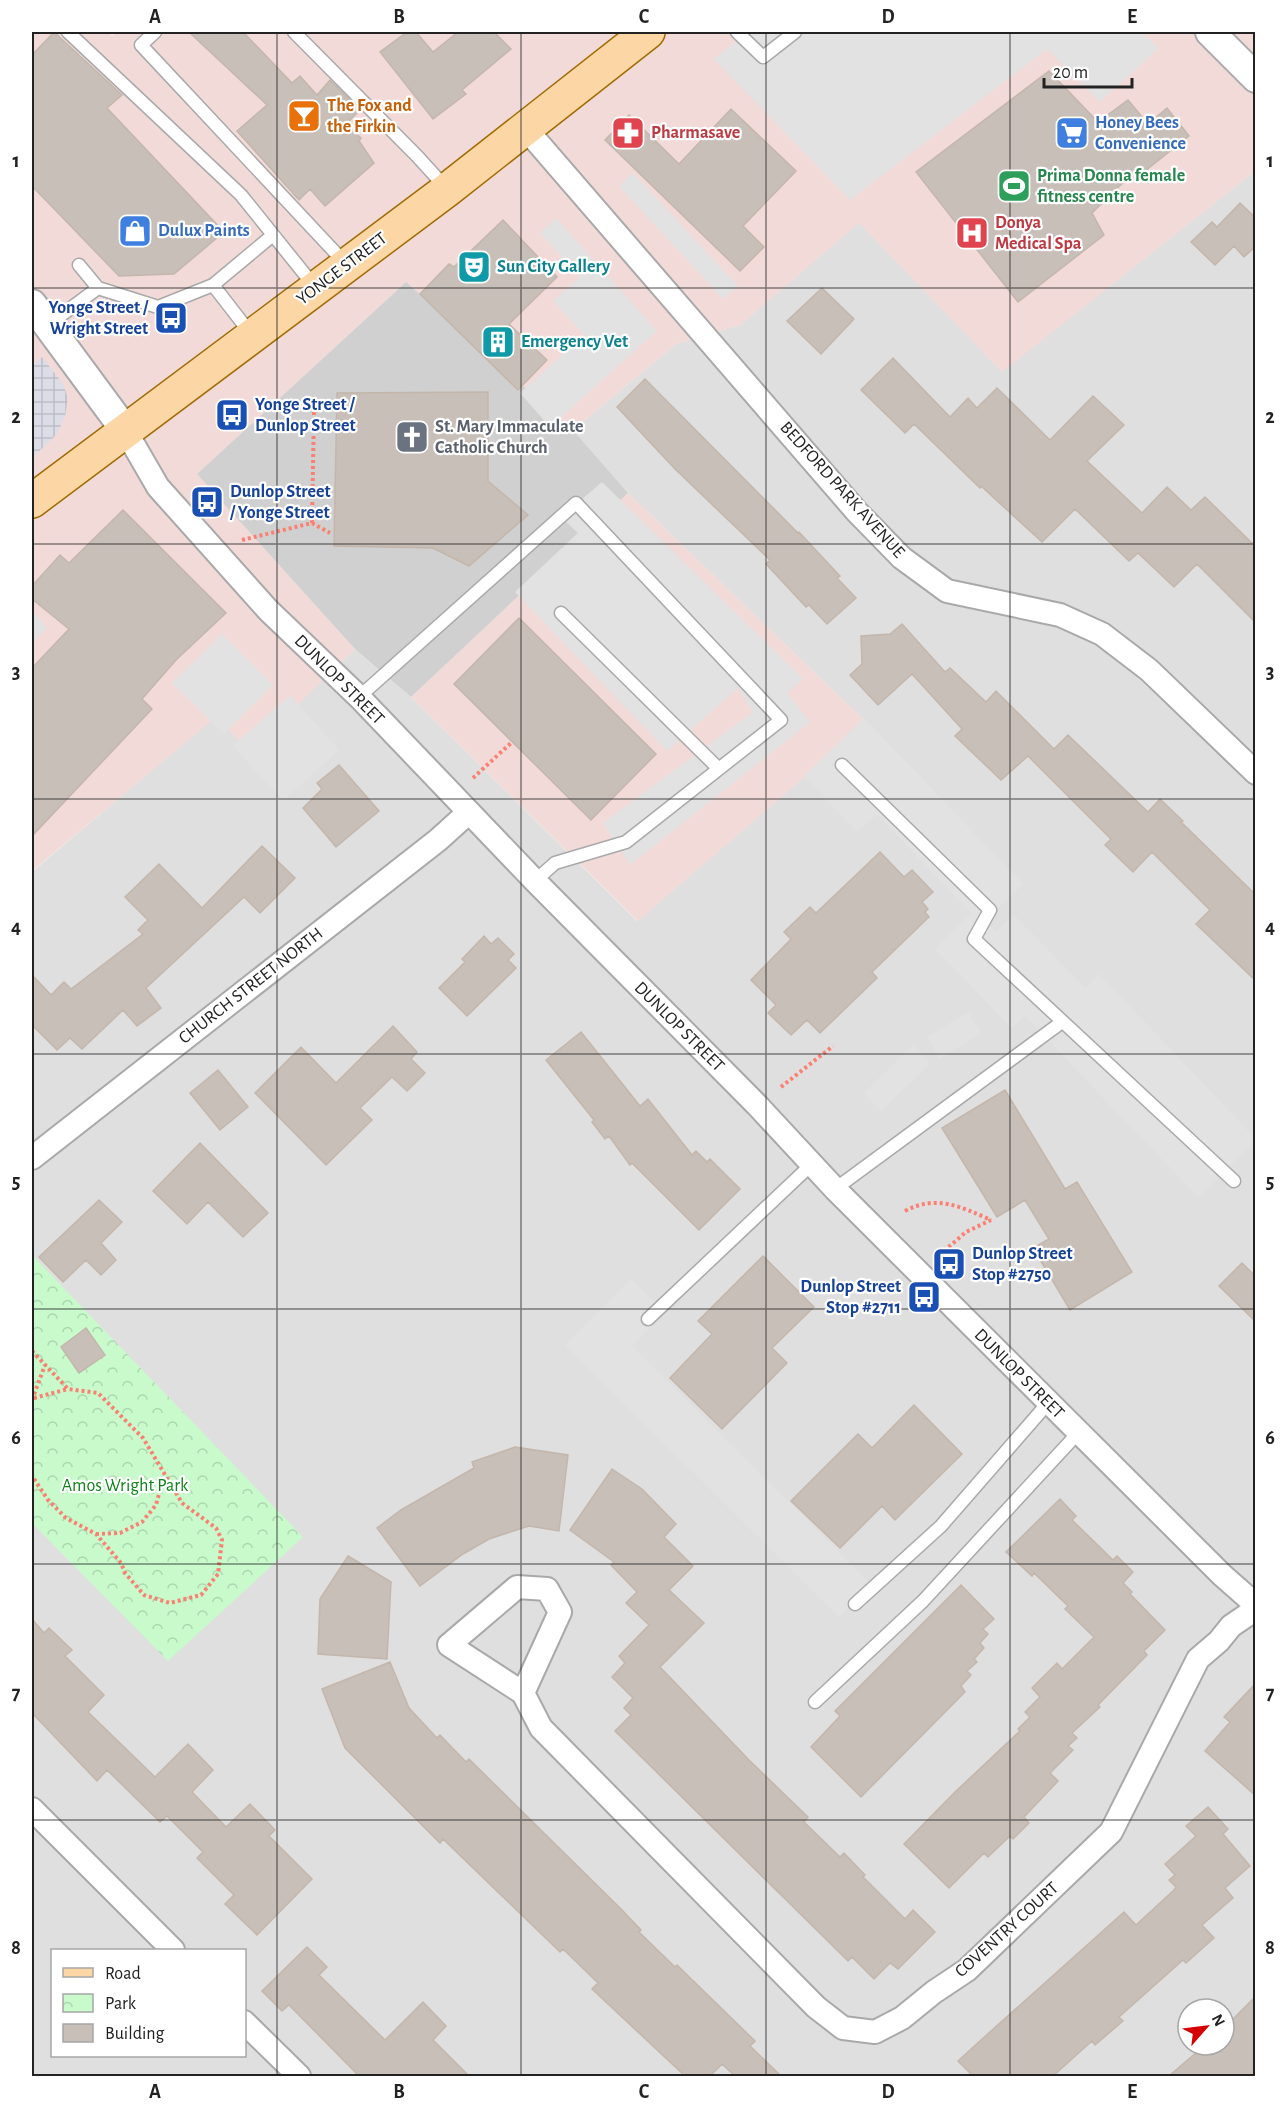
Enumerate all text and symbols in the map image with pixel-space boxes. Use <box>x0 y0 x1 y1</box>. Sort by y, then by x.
text: A <box>149 7 161 27</box>
text: B <box>393 7 405 27</box>
text: C <box>639 7 650 27</box>
text: D <box>881 7 895 27</box>
text: E <box>1127 7 1137 27</box>
scale bar <box>1044 51 1132 89</box>
text: 20 m <box>1053 64 1088 82</box>
place label: The Fox and the Firkin <box>327 97 412 136</box>
bar icon: The Fox and the Firkin <box>286 98 322 134</box>
place label: Honey Bees Convenience <box>1095 114 1186 153</box>
pharmacy icon: Pharmasave <box>610 115 646 151</box>
supermarket icon: Honey Bees Convenience <box>1054 115 1090 151</box>
place label: Pharmasave <box>651 124 740 142</box>
text: 1 <box>12 151 20 171</box>
text: 1 <box>1266 151 1274 171</box>
place label: Prima Donna female fitness centre <box>1037 167 1185 206</box>
sports icon: Prima Donna female fitness centre <box>996 168 1032 204</box>
shop icon: Dulux Paints <box>117 213 153 249</box>
place label: Donya Medical Spa <box>995 214 1082 253</box>
hospital icon: Donya Medical Spa <box>954 215 990 251</box>
place label: Dulux Paints <box>158 222 250 240</box>
street label: YONGE STREET <box>293 229 391 309</box>
theatre icon: Sun City Gallery <box>456 249 492 285</box>
place label: Sun City Gallery <box>497 258 611 276</box>
place label: Yonge Street / Wright Street <box>48 299 149 338</box>
bus stop icon: Yonge Street / Wright Street <box>153 300 189 336</box>
building icon: Emergency Vet <box>480 324 516 360</box>
place label: Emergency Vet <box>521 333 628 351</box>
place label: Yonge Street / Dunlop Street <box>255 396 356 435</box>
bus stop icon: Yonge Street / Dunlop Street <box>214 397 250 433</box>
text: 2 <box>11 407 21 427</box>
text: 2 <box>1265 407 1275 427</box>
place label: St. Mary Immaculate Catholic Church <box>435 418 583 457</box>
street label: BEDFORD PARK AVENUE <box>776 418 908 562</box>
church icon: St. Mary Immaculate Catholic Church <box>394 419 430 455</box>
place label: Dunlop Street / Yonge Street <box>229 483 331 522</box>
bus stop icon: Dunlop Street / Yonge Street <box>189 484 225 520</box>
street label: DUNLOP STREET <box>291 632 388 729</box>
text: 3 <box>12 662 20 682</box>
text: 3 <box>1266 662 1274 682</box>
text: 4 <box>11 917 21 937</box>
text: 4 <box>1265 917 1275 937</box>
street label: CHURCH STREET NORTH <box>176 924 326 1048</box>
street label: DUNLOP STREET <box>631 979 728 1076</box>
text: 5 <box>12 1172 20 1192</box>
text: 5 <box>1266 1172 1274 1192</box>
place label: Dunlop Street Stop #2750 <box>972 1245 1073 1284</box>
bus stop icon: Dunlop Street Stop #2750 <box>931 1246 967 1282</box>
place label: Dunlop Street Stop #2711 <box>800 1278 901 1317</box>
bus stop icon: Dunlop Street Stop #2711 <box>906 1279 942 1315</box>
street label: DUNLOP STREET <box>971 1326 1068 1423</box>
text: 6 <box>11 1428 21 1448</box>
text: 6 <box>1265 1428 1275 1448</box>
park label: Amos Wright Park <box>62 1477 189 1495</box>
text: 7 <box>12 1683 21 1703</box>
text: 7 <box>1266 1683 1275 1703</box>
street label: COVENTRY COURT <box>952 1879 1062 1981</box>
text: 8 <box>11 1938 21 1958</box>
text: 8 <box>1265 1938 1275 1958</box>
legend <box>51 1949 246 2057</box>
text: Road <box>105 1965 141 1983</box>
text: Park <box>105 1995 137 2013</box>
north arrow <box>1176 1997 1236 2057</box>
text: N <box>1209 2012 1228 2029</box>
text: Building <box>105 2025 165 2043</box>
text: A <box>149 2082 161 2102</box>
text: B <box>393 2082 405 2102</box>
text: C <box>639 2082 650 2102</box>
text: D <box>881 2082 895 2102</box>
text: E <box>1127 2082 1137 2102</box>

